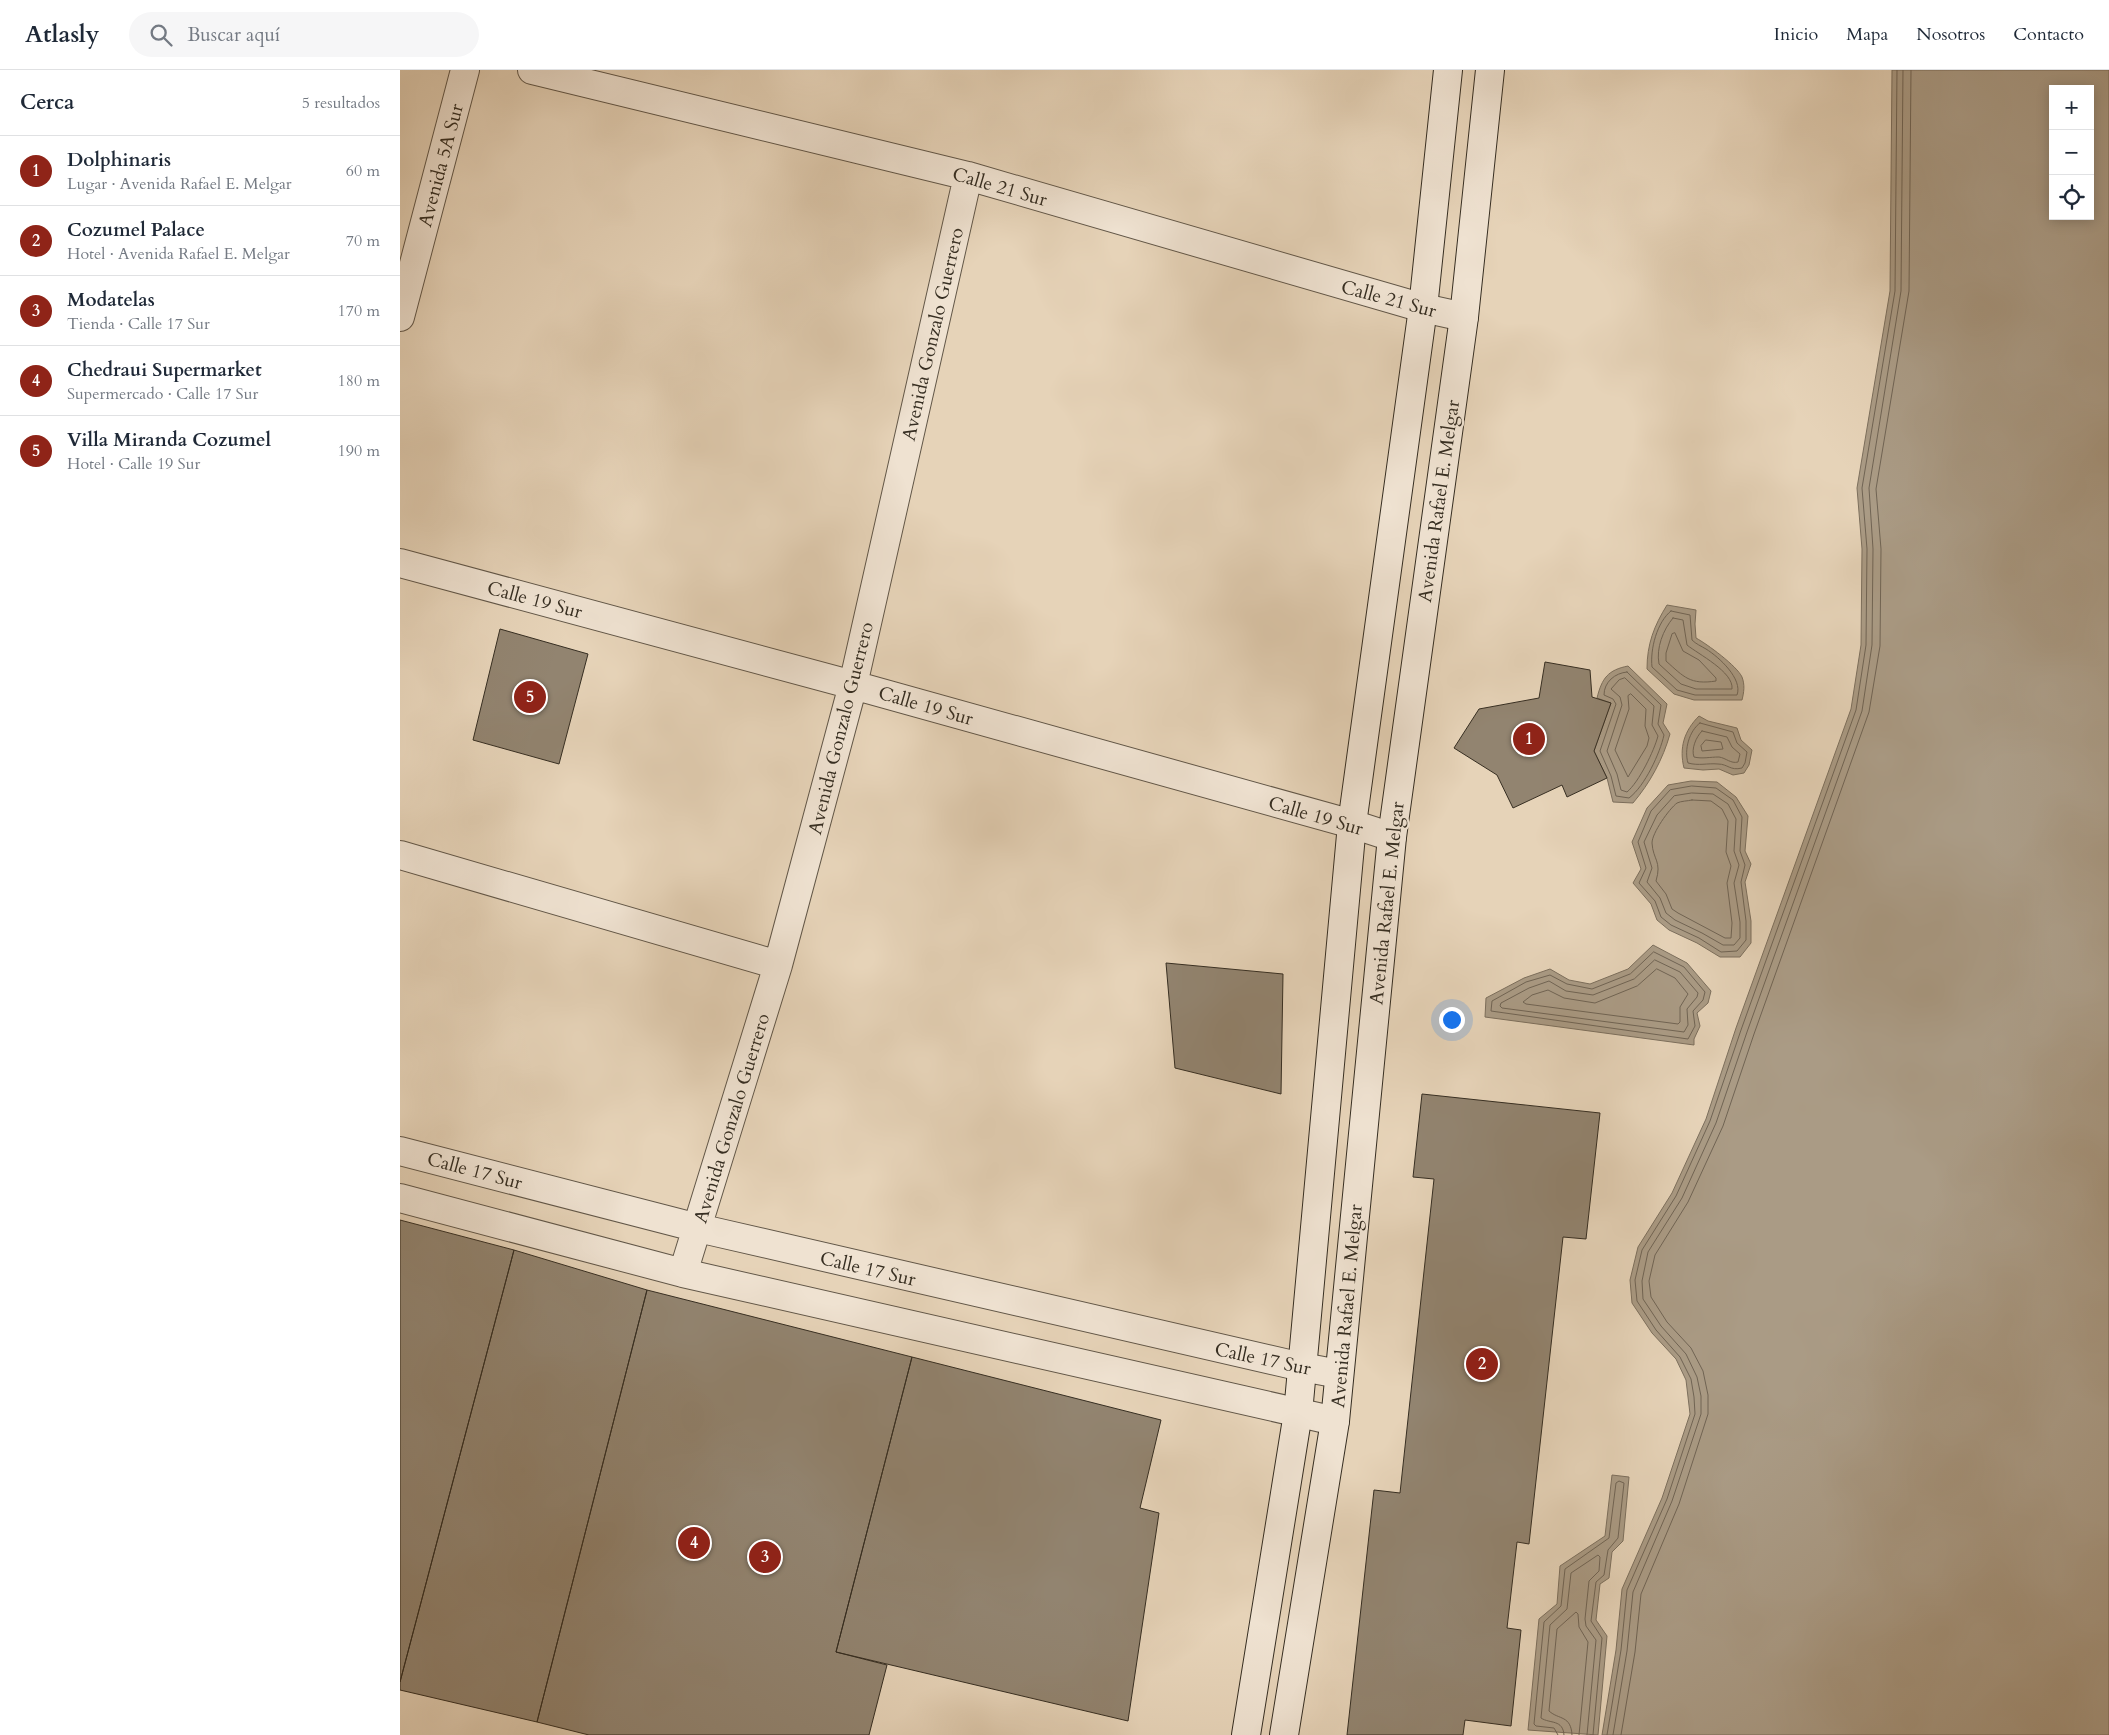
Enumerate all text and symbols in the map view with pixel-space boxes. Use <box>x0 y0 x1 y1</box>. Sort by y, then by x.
search box <box>129 12 479 57</box>
text: Atlasly <box>25 18 99 51</box>
icon: search <box>147 21 175 49</box>
text: Buscar aquí <box>187 22 280 48</box>
text: Inicio <box>1774 22 1818 47</box>
text: Mapa <box>1846 22 1888 47</box>
text: Nosotros <box>1916 22 1985 47</box>
text: Contacto <box>2013 22 2084 47</box>
map controls <box>2049 85 2094 220</box>
button: + <box>2049 85 2094 130</box>
text: Cerca <box>20 88 74 117</box>
text: 5 resultados <box>302 92 380 114</box>
street label: Avenida 5A Sur <box>412 101 470 230</box>
button: − <box>2049 130 2094 175</box>
text: Dolphinaris <box>67 147 171 173</box>
text: 1 <box>32 160 40 182</box>
text: 60 m <box>346 160 380 182</box>
street label: Calle 21 Sur <box>949 161 1050 213</box>
text: Lugar · Avenida Rafael E. Melgar <box>67 173 292 195</box>
button: locate <box>2049 175 2094 220</box>
text: Cozumel Palace <box>67 217 205 243</box>
street label: Avenida Gonzalo Guerrero <box>896 225 970 443</box>
text: 2 <box>32 230 40 252</box>
text: 70 m <box>346 230 380 252</box>
text: Hotel · Avenida Rafael E. Melgar <box>67 243 290 265</box>
street label: Calle 21 Sur <box>1338 274 1439 324</box>
text: Modatelas <box>67 287 155 313</box>
text: 3 <box>32 300 40 322</box>
text: 170 m <box>338 300 380 322</box>
text: Tienda · Calle 17 Sur <box>67 313 210 335</box>
text: Chedraui Supermarket <box>67 357 262 383</box>
text: 4 <box>32 370 40 392</box>
text: 180 m <box>338 370 380 392</box>
text: Supermercado · Calle 17 Sur <box>67 383 258 405</box>
street label: Avenida Rafael E. Melgar <box>1412 398 1466 604</box>
text: Villa Miranda Cozumel <box>67 427 271 453</box>
text: 5 <box>32 440 40 462</box>
text: 190 m <box>338 440 380 462</box>
text: Hotel · Calle 19 Sur <box>67 453 200 475</box>
street label: Calle 19 Sur <box>484 575 585 625</box>
street label: Avenida Gonzalo Guerrero <box>802 619 880 837</box>
pin: 5 <box>514 678 546 716</box>
street label: Calle 19 Sur <box>875 680 976 732</box>
pin: 1 <box>1513 720 1545 758</box>
street label: Calle 19 Sur <box>1265 790 1366 842</box>
street label: Avenida Rafael E. Melgar <box>1363 800 1411 1006</box>
your location <box>1439 1007 1465 1033</box>
street label: Avenida Gonzalo Guerrero <box>688 1010 776 1226</box>
street label: Calle 17 Sur <box>424 1146 525 1196</box>
street label: Avenida Rafael E. Melgar <box>1325 1203 1369 1409</box>
street label: Calle 17 Sur <box>817 1245 918 1293</box>
street label: Calle 17 Sur <box>1212 1336 1313 1382</box>
pin: 2 <box>1466 1345 1498 1383</box>
pin: 4 <box>678 1524 710 1562</box>
pin: 3 <box>749 1538 781 1576</box>

